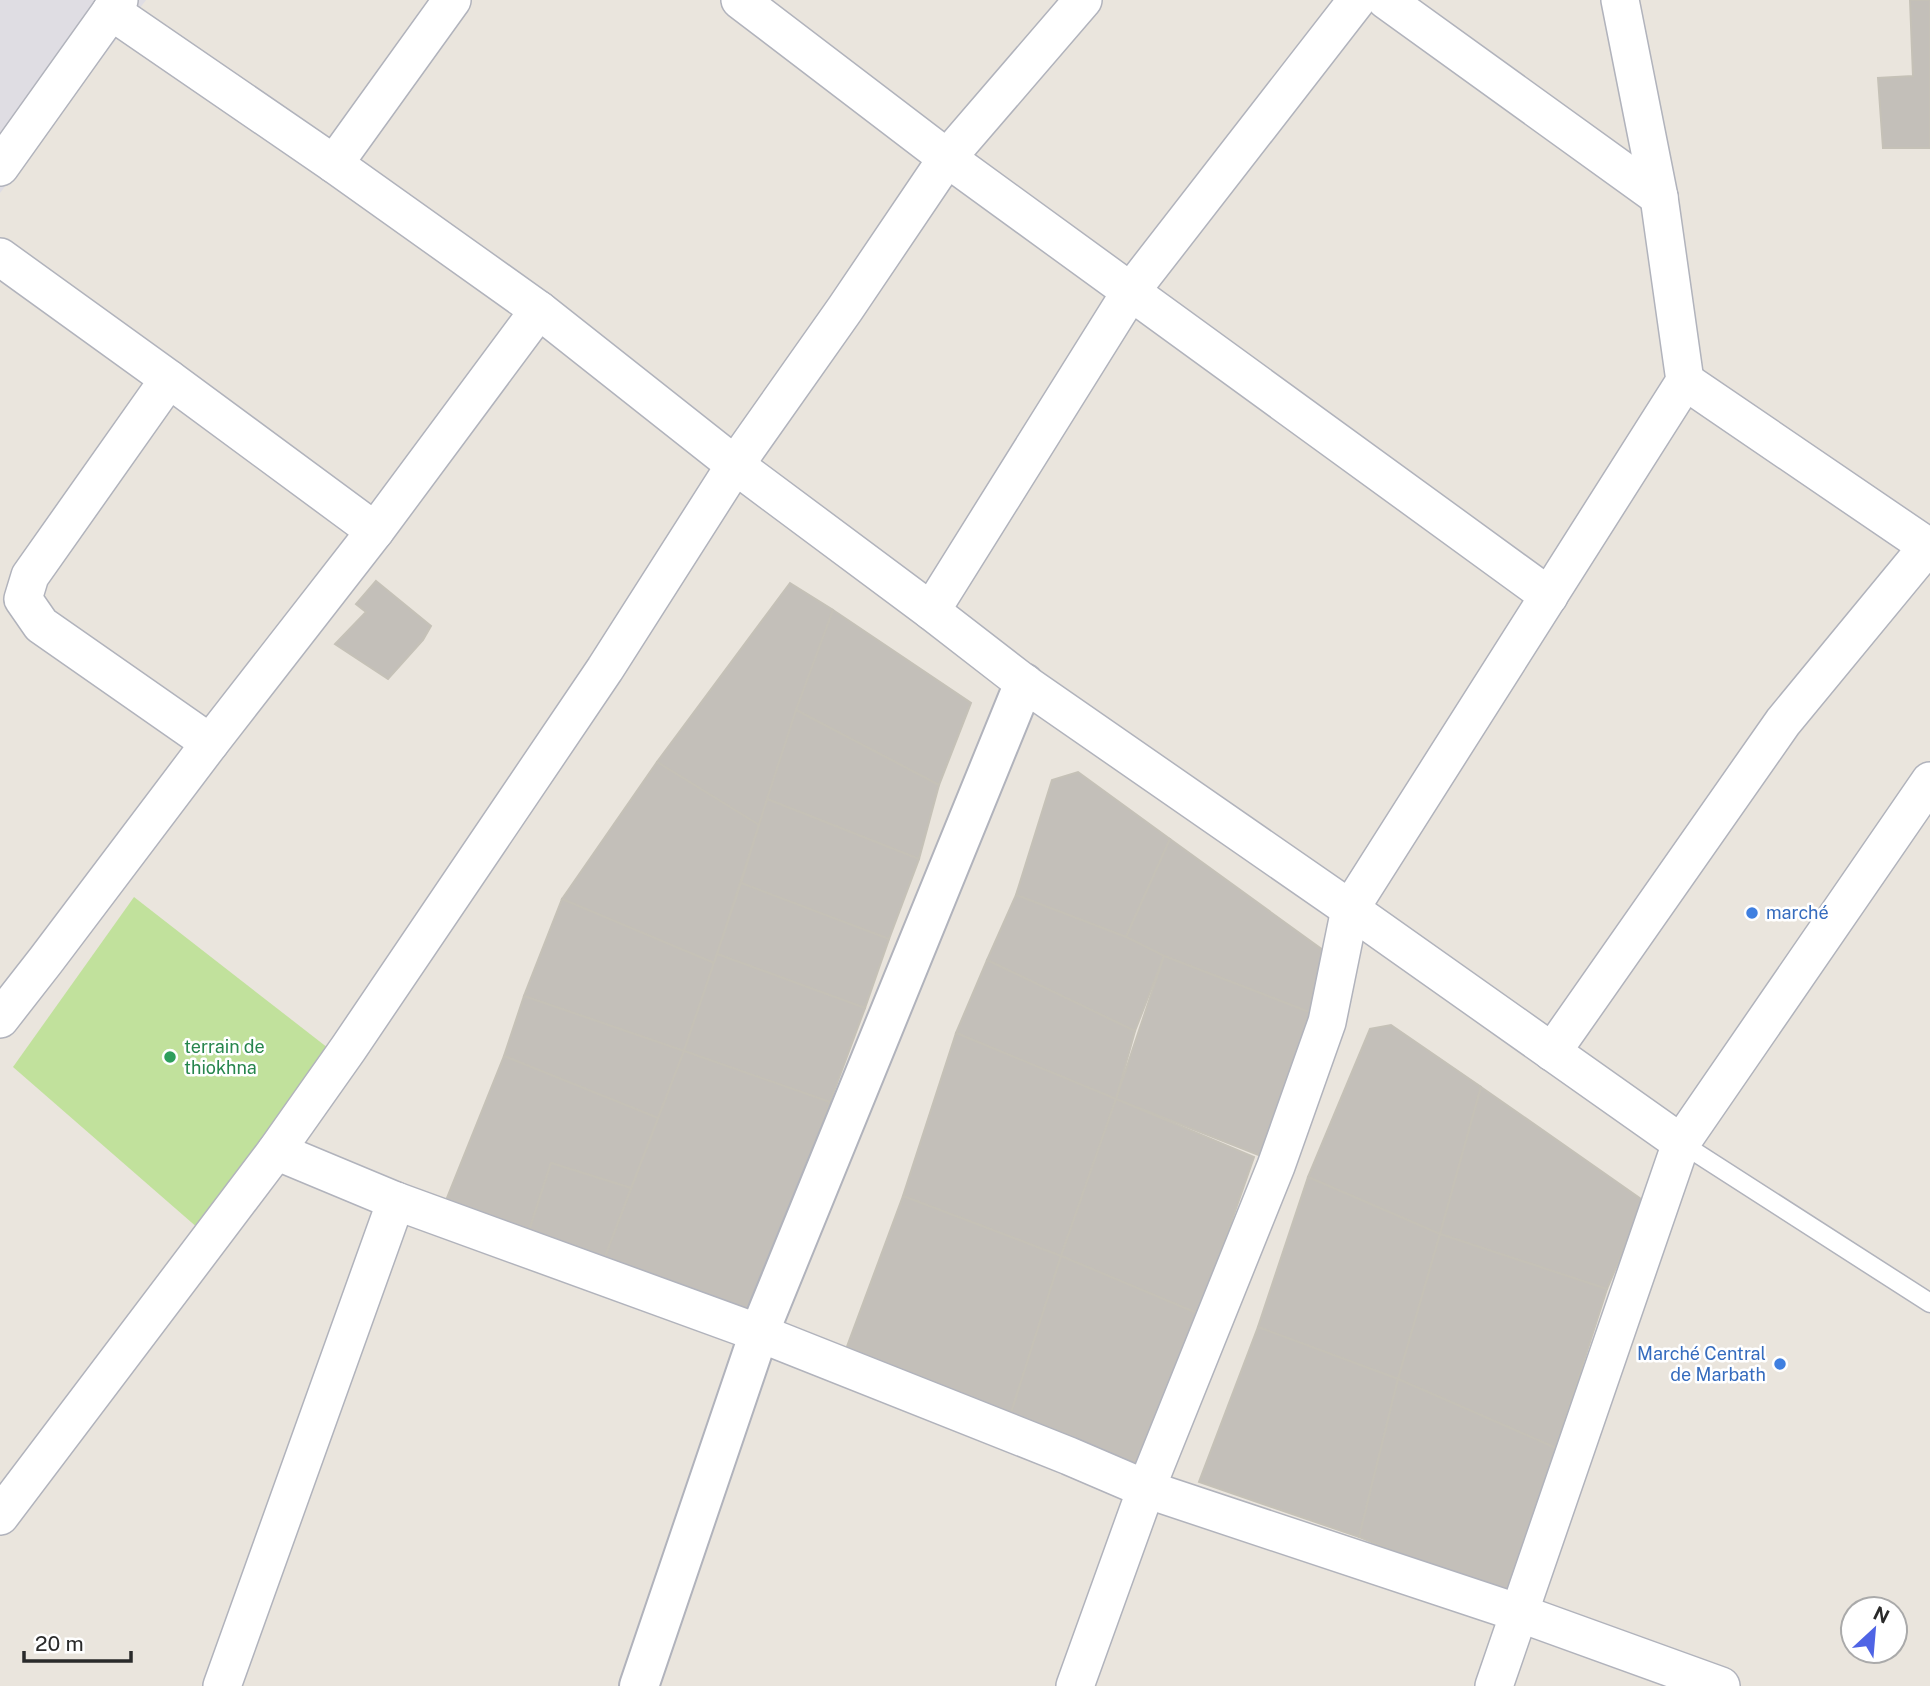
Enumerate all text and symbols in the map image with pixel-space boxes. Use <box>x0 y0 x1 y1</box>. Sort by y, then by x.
place label: marché <box>1766 902 1829 923</box>
marker: marché <box>1744 905 1760 921</box>
place label: terrain de thiokhna <box>184 1036 265 1078</box>
marker: terrain de thiokhna <box>162 1049 178 1065</box>
place label: Marché Central de Marbath <box>1637 1343 1766 1385</box>
marker: Marché Central de Marbath <box>1772 1356 1788 1372</box>
north arrow <box>1839 1595 1909 1665</box>
text: N <box>1870 1602 1893 1628</box>
scale bar <box>24 1620 131 1664</box>
text: 20 m <box>35 1631 84 1656</box>

